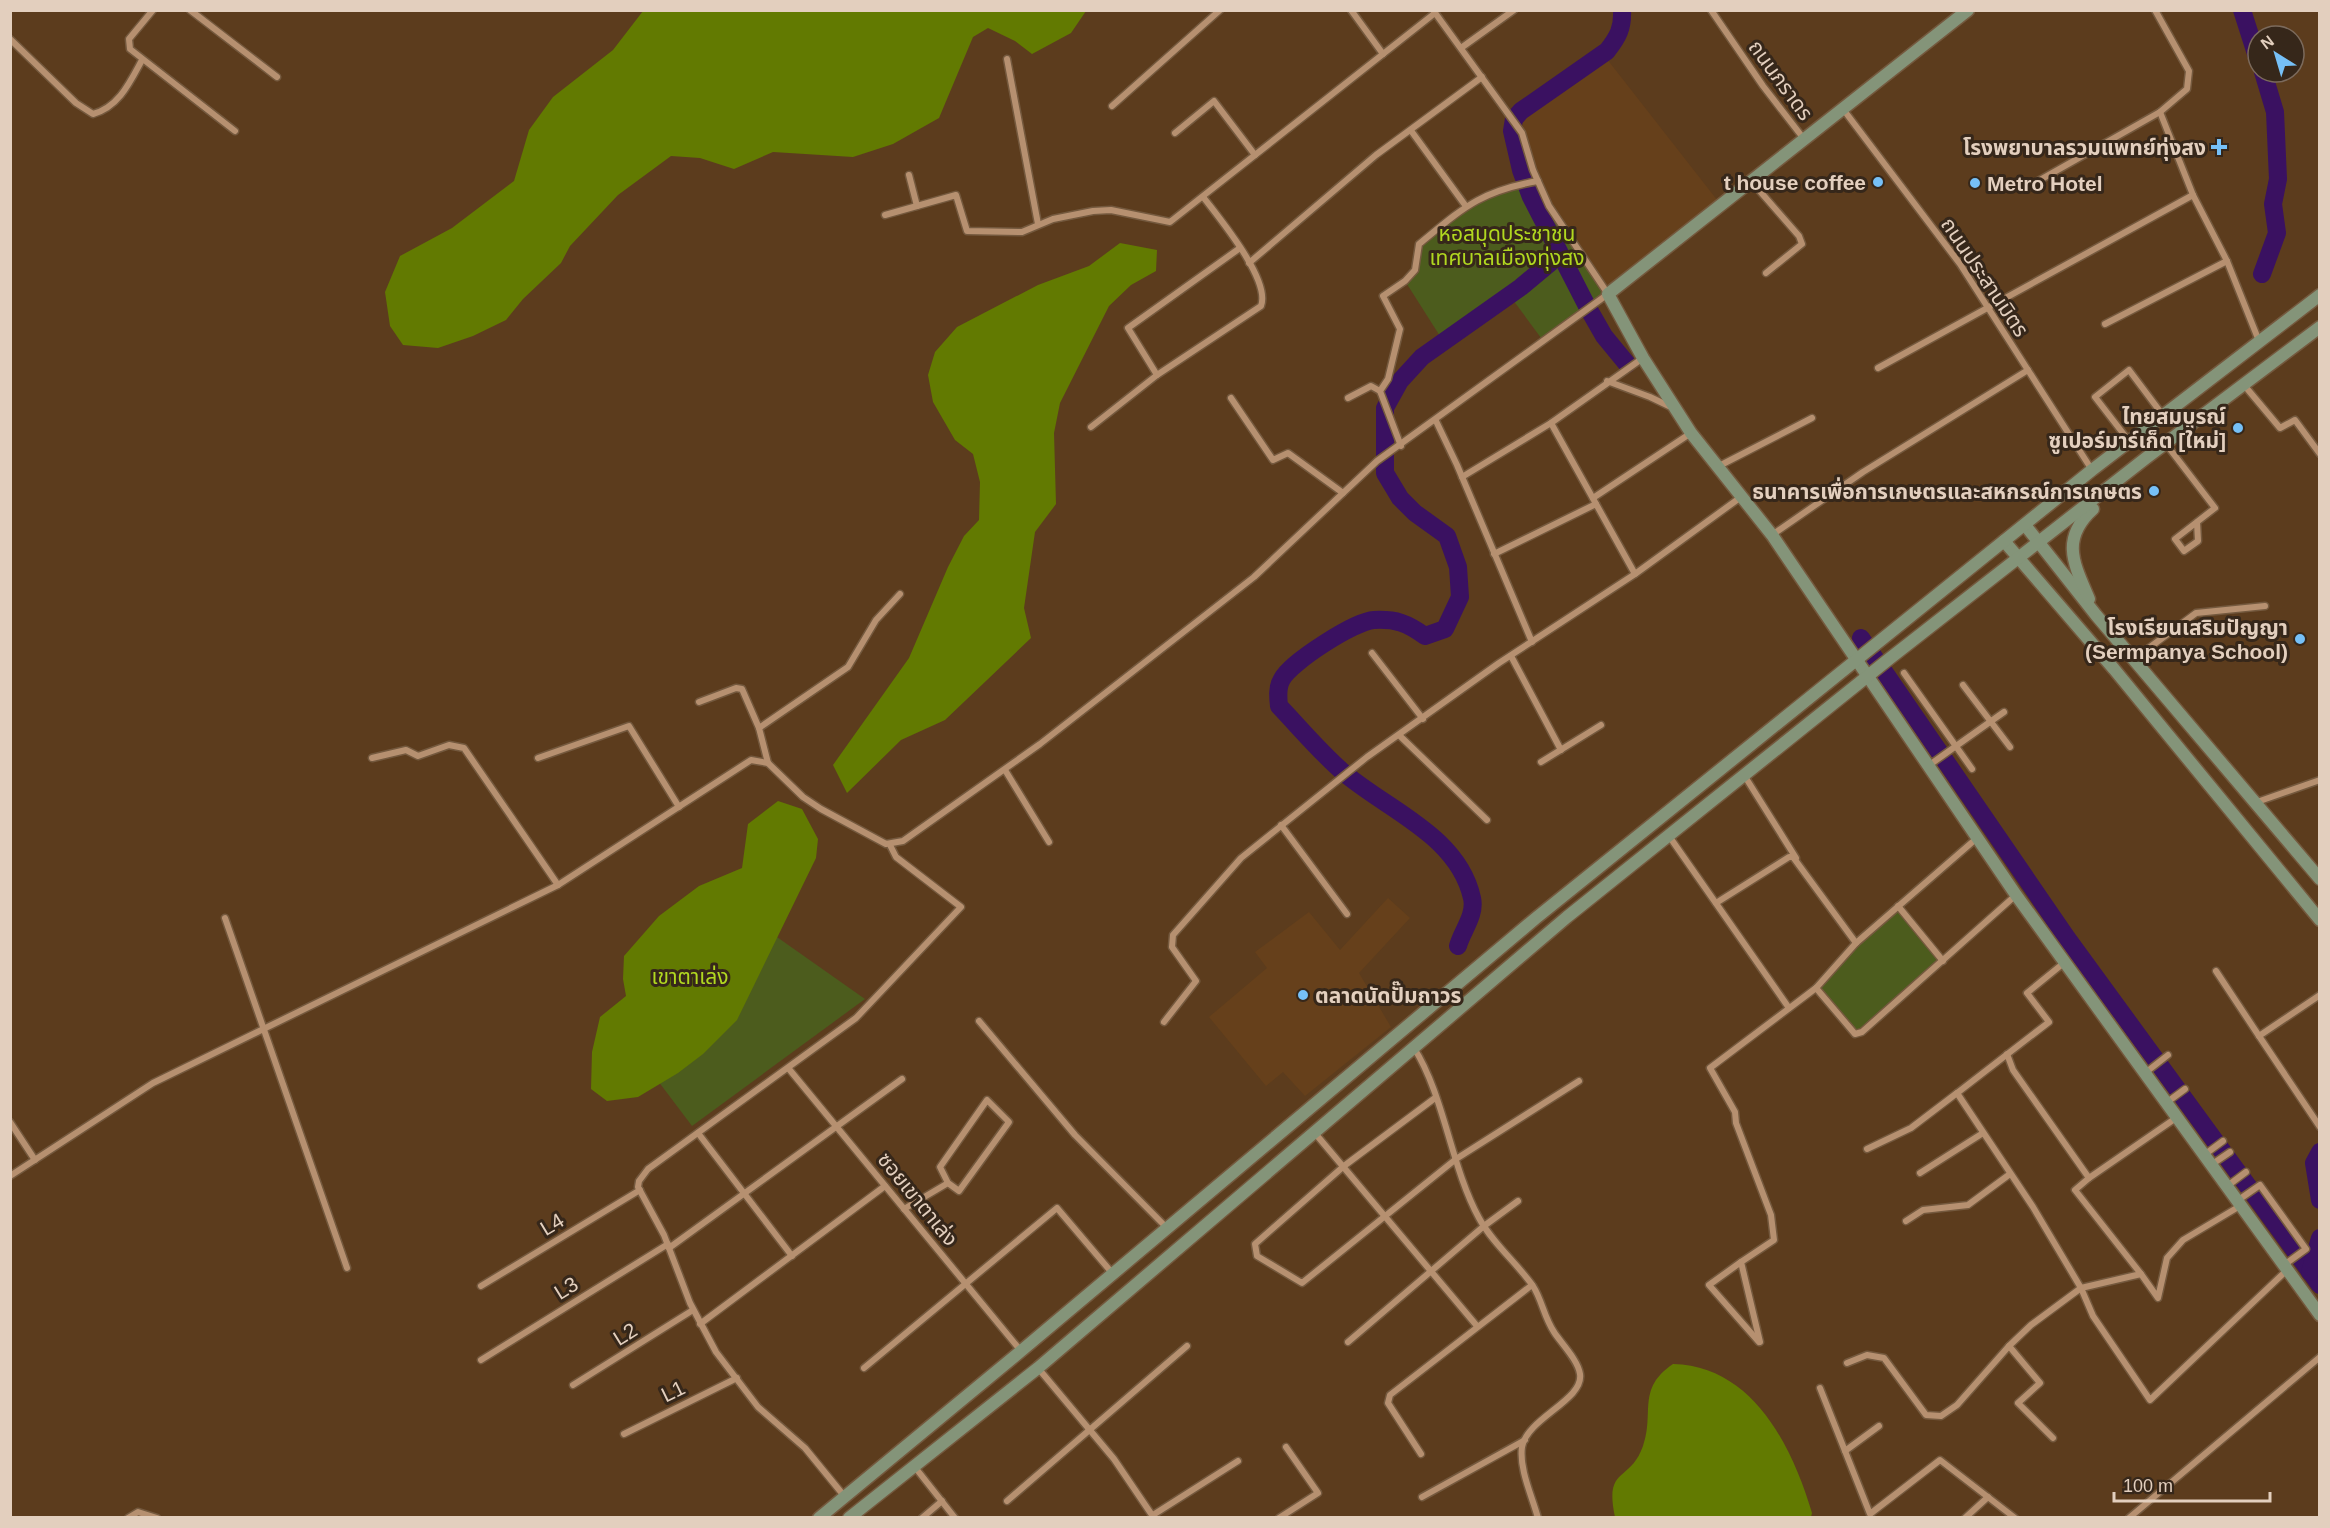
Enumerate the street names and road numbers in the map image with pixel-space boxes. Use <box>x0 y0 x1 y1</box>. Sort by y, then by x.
street label: ถนนภราดร <box>1744 36 1818 124</box>
street label: ถนนประสานมิตร <box>1937 213 2033 341</box>
street label: ซอยเขาตาเล่ง <box>873 1148 963 1250</box>
street label: L4 <box>536 1208 568 1240</box>
street label: L3 <box>550 1272 582 1304</box>
street label: L2 <box>609 1318 641 1350</box>
street label: L1 <box>657 1376 689 1406</box>

